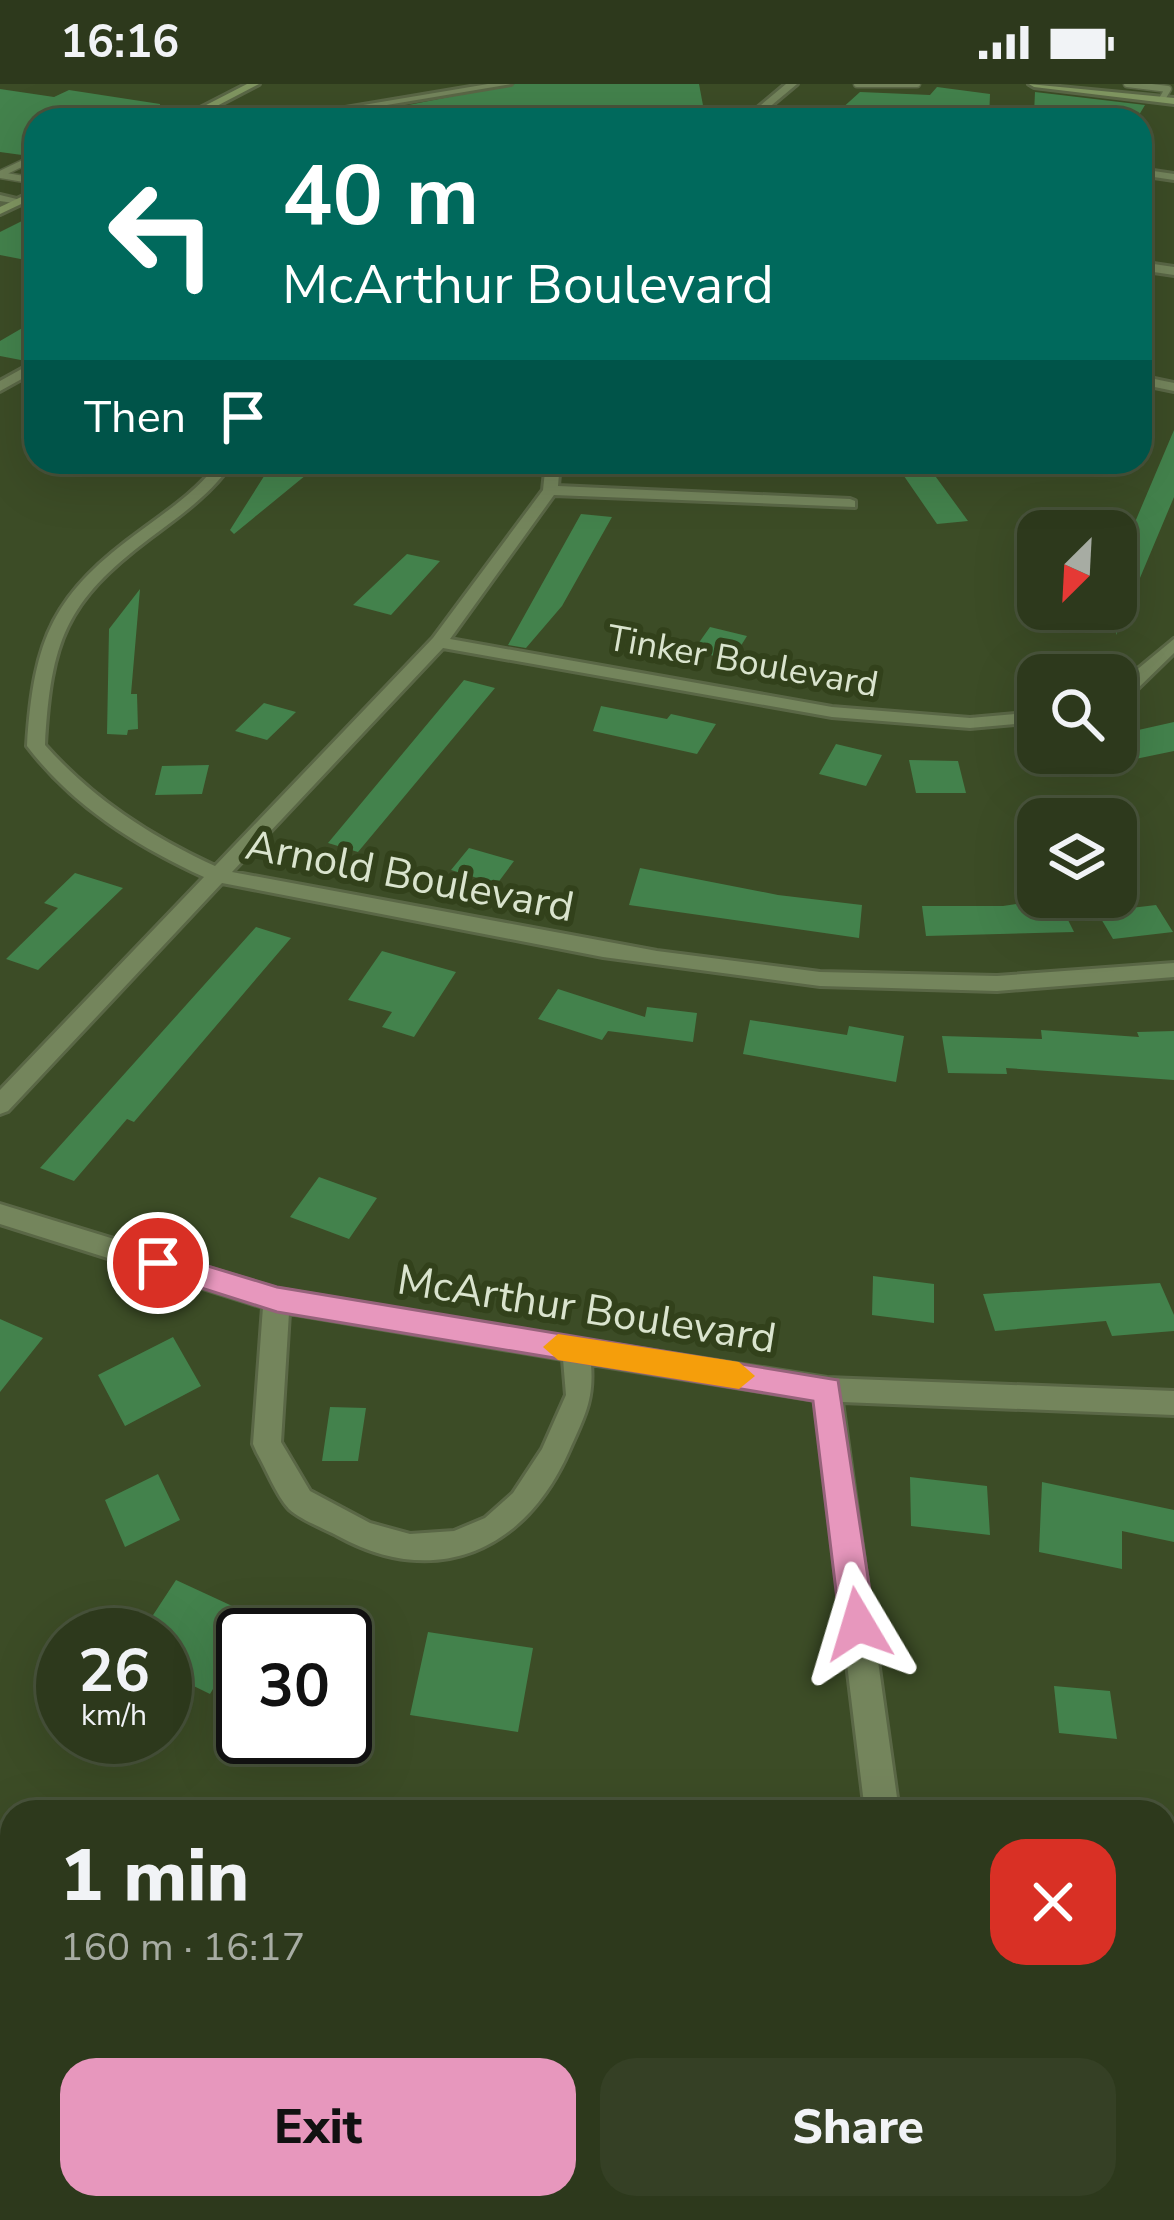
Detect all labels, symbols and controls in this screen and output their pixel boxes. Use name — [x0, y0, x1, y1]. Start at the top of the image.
text: 16:16 — [60, 12, 179, 73]
text: 40 m — [282, 139, 479, 254]
icon: left — [84, 156, 240, 312]
text: McArthur Boulevard — [282, 248, 774, 322]
icon: arrive — [210, 384, 276, 450]
text: Then — [84, 387, 186, 448]
north arrow — [1017, 510, 1137, 630]
map controls — [1017, 510, 1137, 918]
street label: Tinker Boulevard — [603, 614, 882, 709]
button: search — [1017, 654, 1137, 774]
button: layers — [1017, 798, 1137, 918]
street label: Arnold Boulevard — [241, 817, 578, 936]
pin — [107, 1212, 209, 1314]
icon: arrive — [125, 1230, 191, 1296]
street label: McArthur Boulevard — [393, 1251, 780, 1368]
position arrow — [795, 1561, 921, 1687]
speed limit sign: 30 — [216, 1608, 372, 1764]
text: 26 — [78, 1630, 150, 1712]
text: km/h — [81, 1695, 147, 1736]
text: 1 min — [60, 1827, 249, 1925]
button: close — [990, 1839, 1116, 1965]
text: 160 m · 16:17 — [60, 1921, 305, 1974]
button: Exit — [60, 2058, 576, 2196]
button: Share — [600, 2058, 1116, 2196]

